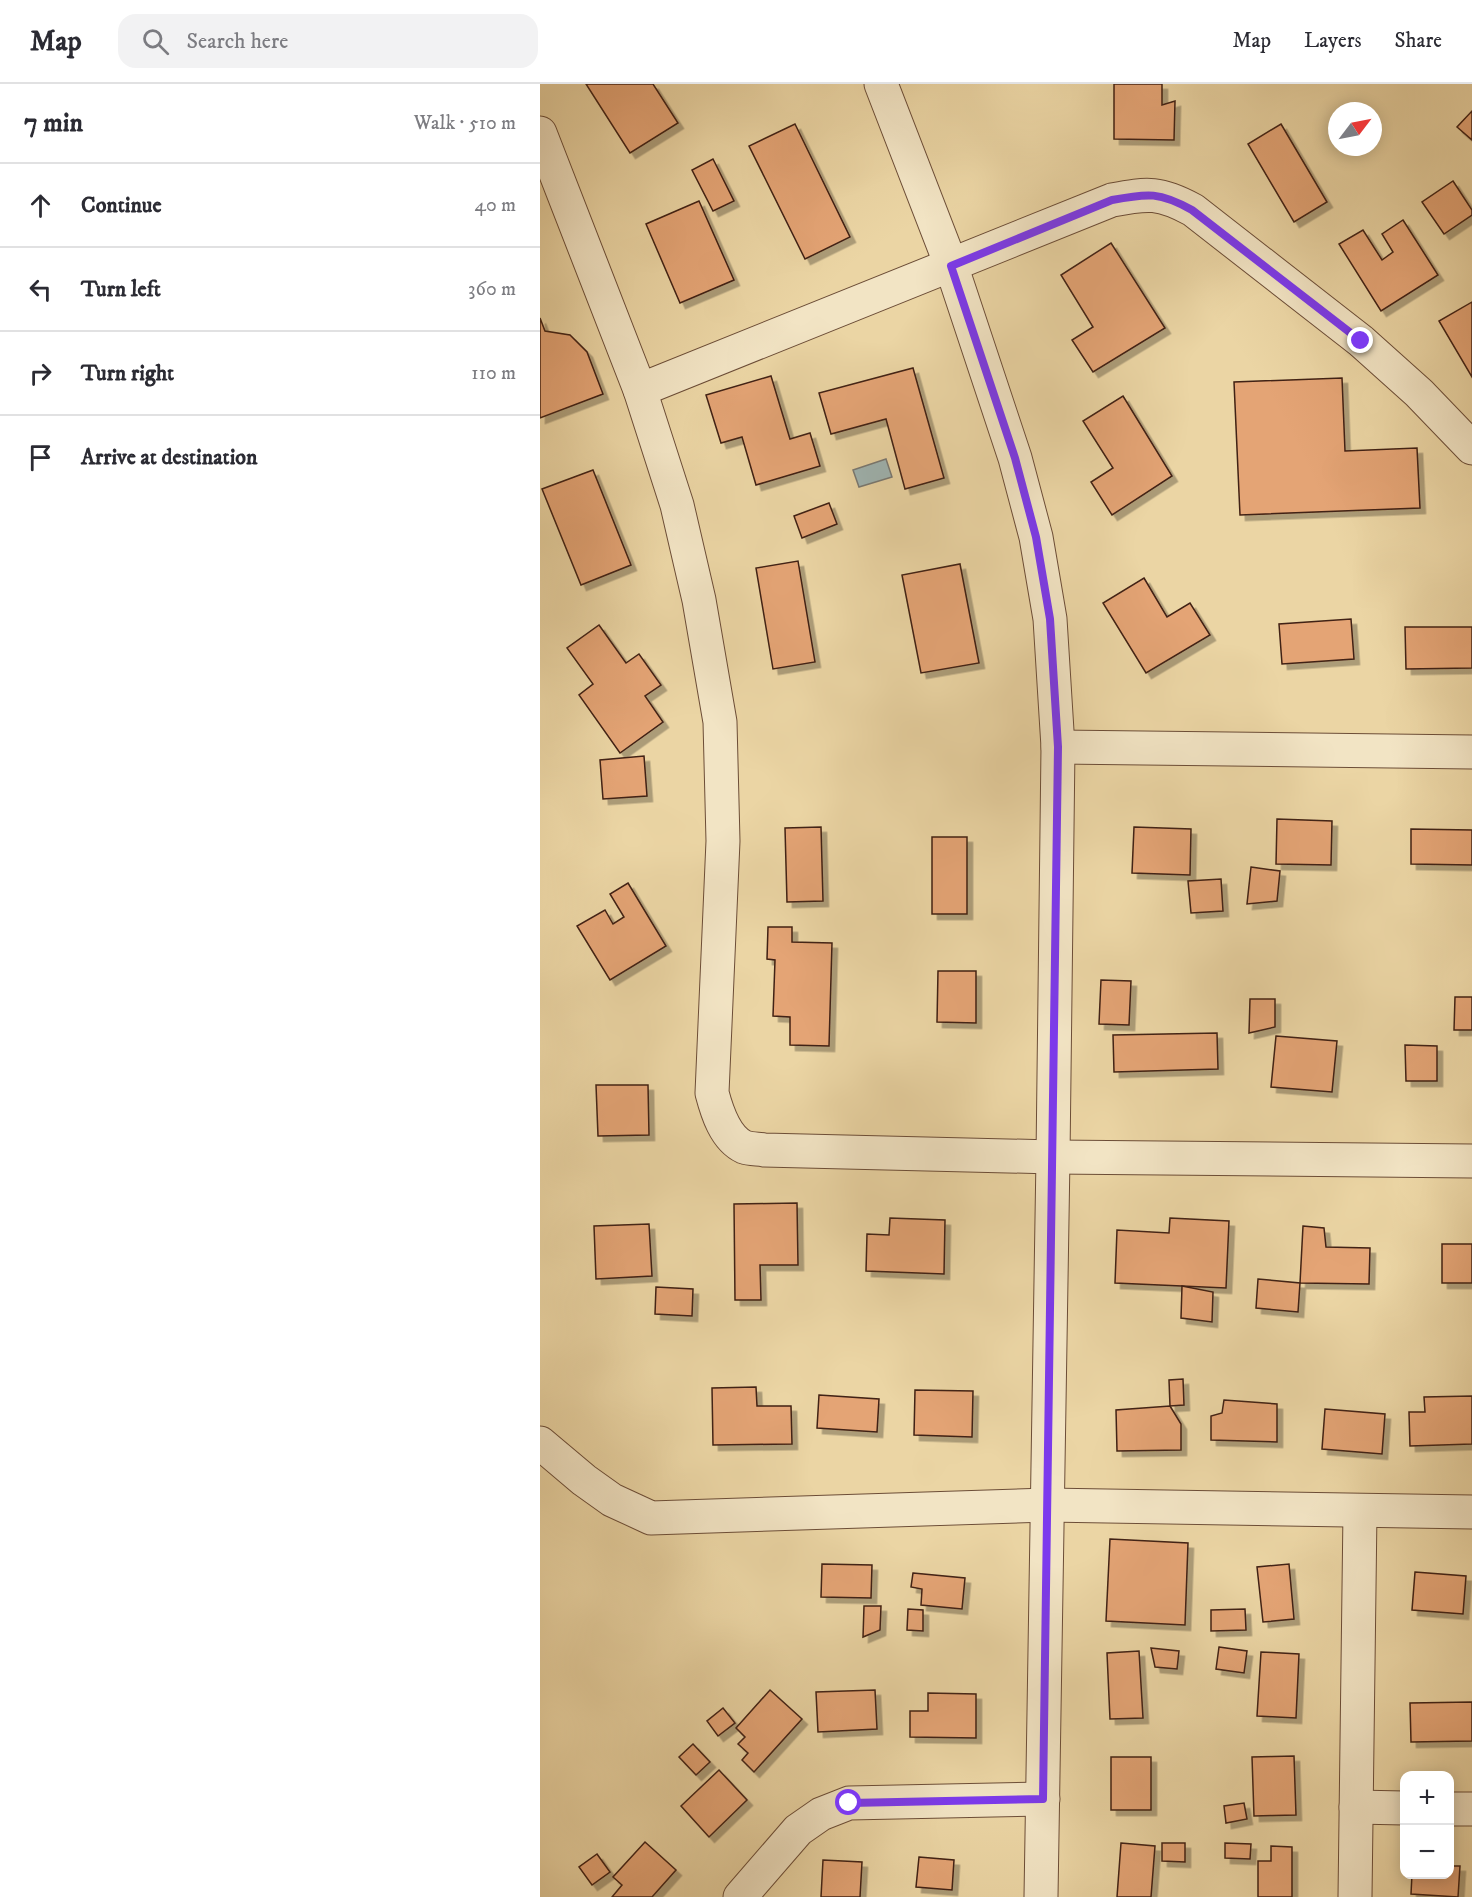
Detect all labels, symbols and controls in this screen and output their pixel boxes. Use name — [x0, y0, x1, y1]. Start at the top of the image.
search box — [118, 14, 538, 68]
text: Map — [30, 24, 82, 59]
icon: search — [139, 25, 172, 58]
text: Search here — [187, 28, 288, 55]
text: Map — [1232, 28, 1271, 54]
text: Layers — [1304, 28, 1362, 54]
text: Share — [1395, 28, 1442, 54]
north arrow — [1328, 102, 1382, 156]
text: 7 min — [24, 107, 83, 140]
text: Walk · 510 m — [414, 111, 516, 136]
icon: ahead — [24, 189, 57, 222]
text: Continue — [81, 192, 162, 219]
text: 40 m — [474, 193, 516, 218]
icon: left — [24, 273, 57, 306]
text: Turn left — [81, 276, 161, 303]
text: 360 m — [468, 277, 516, 302]
route end — [1347, 327, 1373, 353]
icon: right — [24, 357, 57, 390]
text: Turn right — [81, 360, 174, 387]
text: 110 m — [471, 361, 516, 386]
icon: arrive — [24, 441, 57, 474]
text: Arrive at destination — [81, 444, 258, 471]
map controls — [1400, 1771, 1454, 1879]
button: + — [1400, 1771, 1454, 1825]
route start — [835, 1789, 861, 1815]
button: − — [1400, 1825, 1454, 1879]

